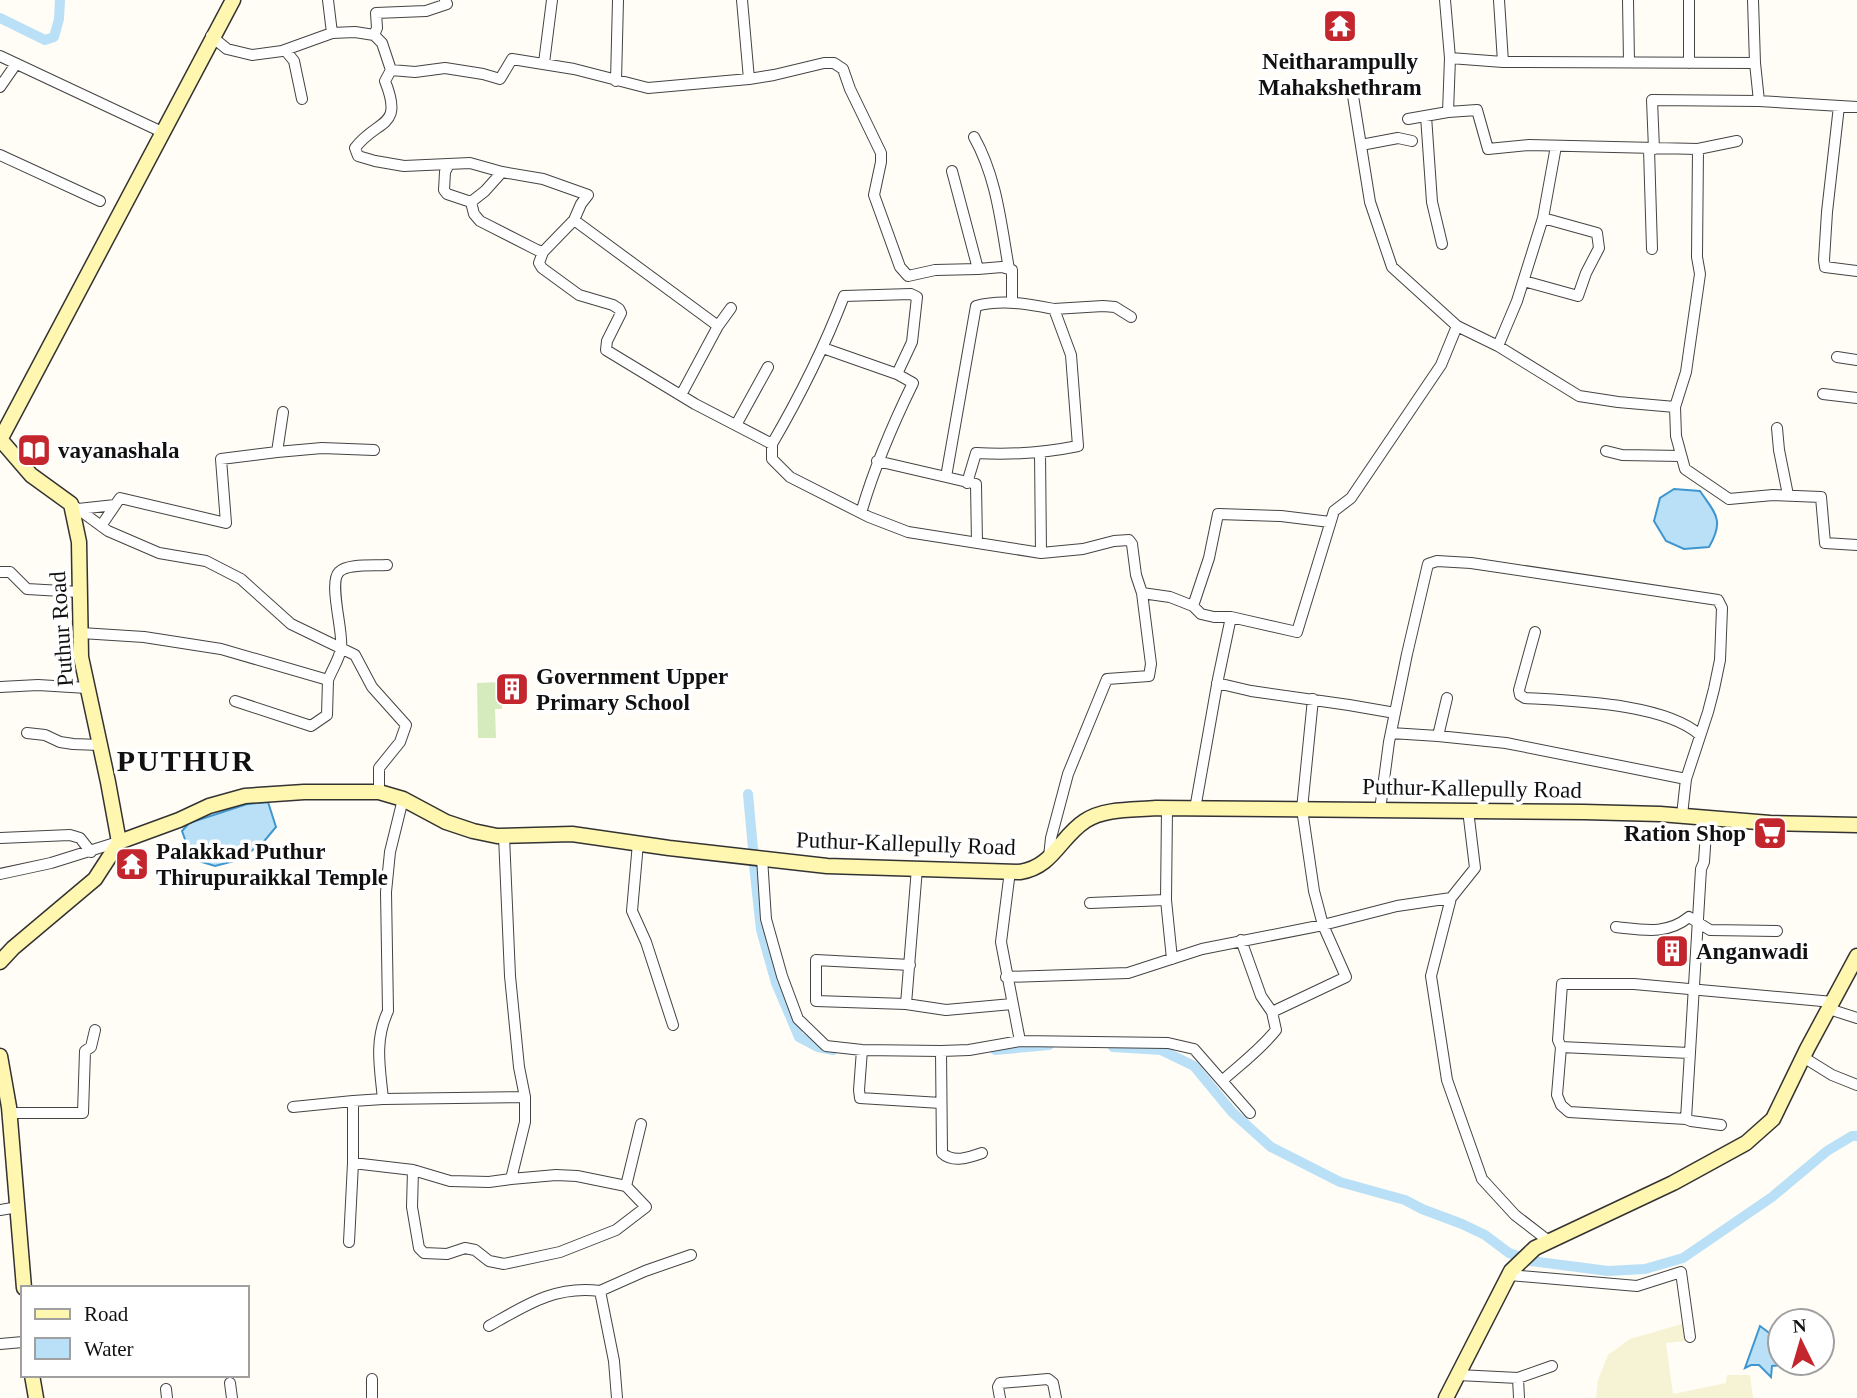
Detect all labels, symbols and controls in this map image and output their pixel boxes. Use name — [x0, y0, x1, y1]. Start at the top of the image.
temple icon: Neitharampully Mahakshethram — [1321, 7, 1359, 45]
place label: Neitharampully Mahakshethram — [1258, 49, 1422, 100]
library icon: vayanashala — [15, 431, 53, 469]
place label: vayanashala — [58, 438, 180, 463]
street label: Puthur Road — [45, 570, 78, 688]
place label: Government Upper Primary School — [536, 664, 728, 715]
building icon: Government Upper Primary School — [493, 670, 531, 708]
district label: PUTHUR — [117, 744, 255, 777]
street label: Puthur-Kallepully Road — [1362, 774, 1583, 803]
supermarket icon: Ration Shop — [1751, 814, 1789, 852]
place label: Ration Shop — [1624, 821, 1746, 846]
street label: Puthur-Kallepully Road — [796, 827, 1017, 860]
place label: Palakkad Puthur Thirupuraikkal Temple — [156, 839, 388, 890]
temple icon: Palakkad Puthur Thirupuraikkal Temple — [113, 845, 151, 883]
building icon: Anganwadi — [1653, 932, 1691, 970]
place label: Anganwadi — [1696, 939, 1809, 964]
legend — [21, 1286, 248, 1377]
text: Road — [84, 1302, 129, 1326]
north arrow — [1766, 1307, 1836, 1377]
text: N — [1792, 1314, 1808, 1337]
text: Water — [84, 1337, 134, 1361]

